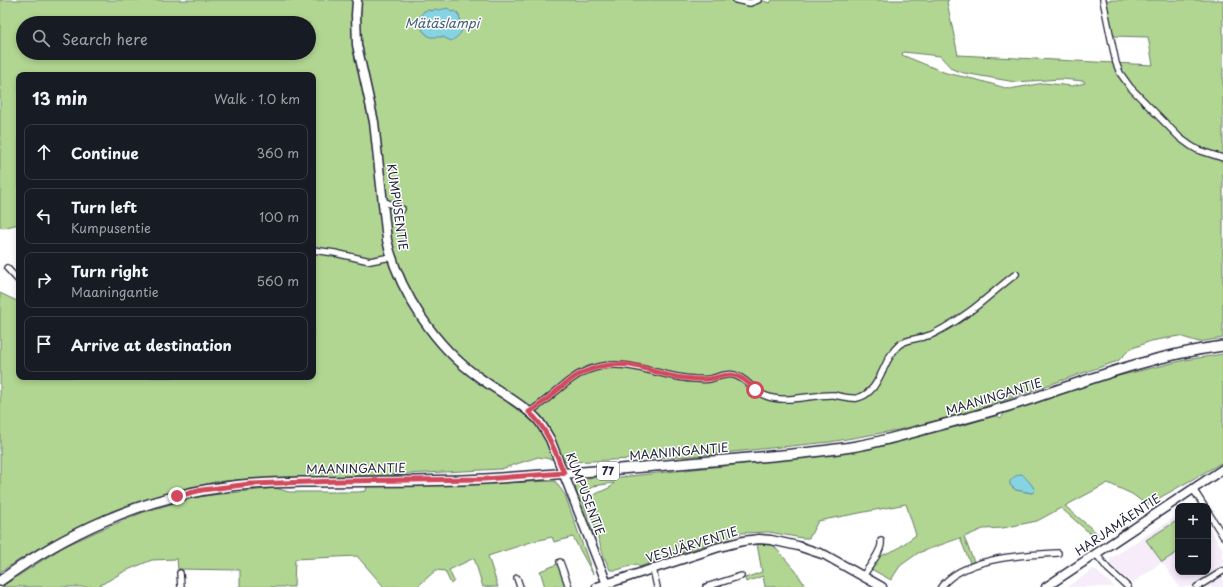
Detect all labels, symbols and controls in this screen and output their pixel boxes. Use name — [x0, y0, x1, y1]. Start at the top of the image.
water label: Mätäslampi — [405, 13, 482, 32]
search box — [16, 16, 316, 60]
icon: search — [30, 27, 52, 49]
text: Search here — [62, 27, 148, 50]
text: 13 min — [32, 85, 87, 111]
text: Walk · 1.0 km — [214, 89, 300, 108]
icon: ahead — [33, 141, 55, 163]
text: Continue — [71, 141, 139, 164]
text: 360 m — [256, 143, 299, 162]
street label: KUMPUSENTIE — [383, 162, 413, 251]
text: Turn left — [71, 195, 137, 218]
icon: left — [33, 205, 55, 227]
text: 100 m — [259, 207, 299, 226]
text: Kumpusentie — [71, 218, 151, 237]
text: Turn right — [71, 259, 148, 282]
icon: right — [33, 269, 55, 291]
text: 560 m — [257, 271, 299, 290]
text: Maaningantie — [71, 282, 159, 301]
icon: arrive — [33, 333, 55, 355]
text: Arrive at destination — [71, 333, 232, 356]
street label: MAANINGANTIE — [943, 373, 1044, 419]
route start — [746, 381, 764, 399]
street label: MAANINGANTIE — [628, 438, 730, 464]
street label: KUMPUSENTIE — [562, 450, 610, 538]
street label: MAANINGANTIE — [306, 458, 406, 478]
road number: 77 — [597, 462, 619, 480]
route end — [168, 487, 186, 505]
street label: HARJAMÄENTIE — [1071, 489, 1164, 560]
map controls — [1175, 503, 1211, 575]
button: + — [1175, 503, 1211, 539]
street label: VESIJÄRVENTIE — [643, 521, 740, 567]
button: − — [1175, 539, 1211, 575]

